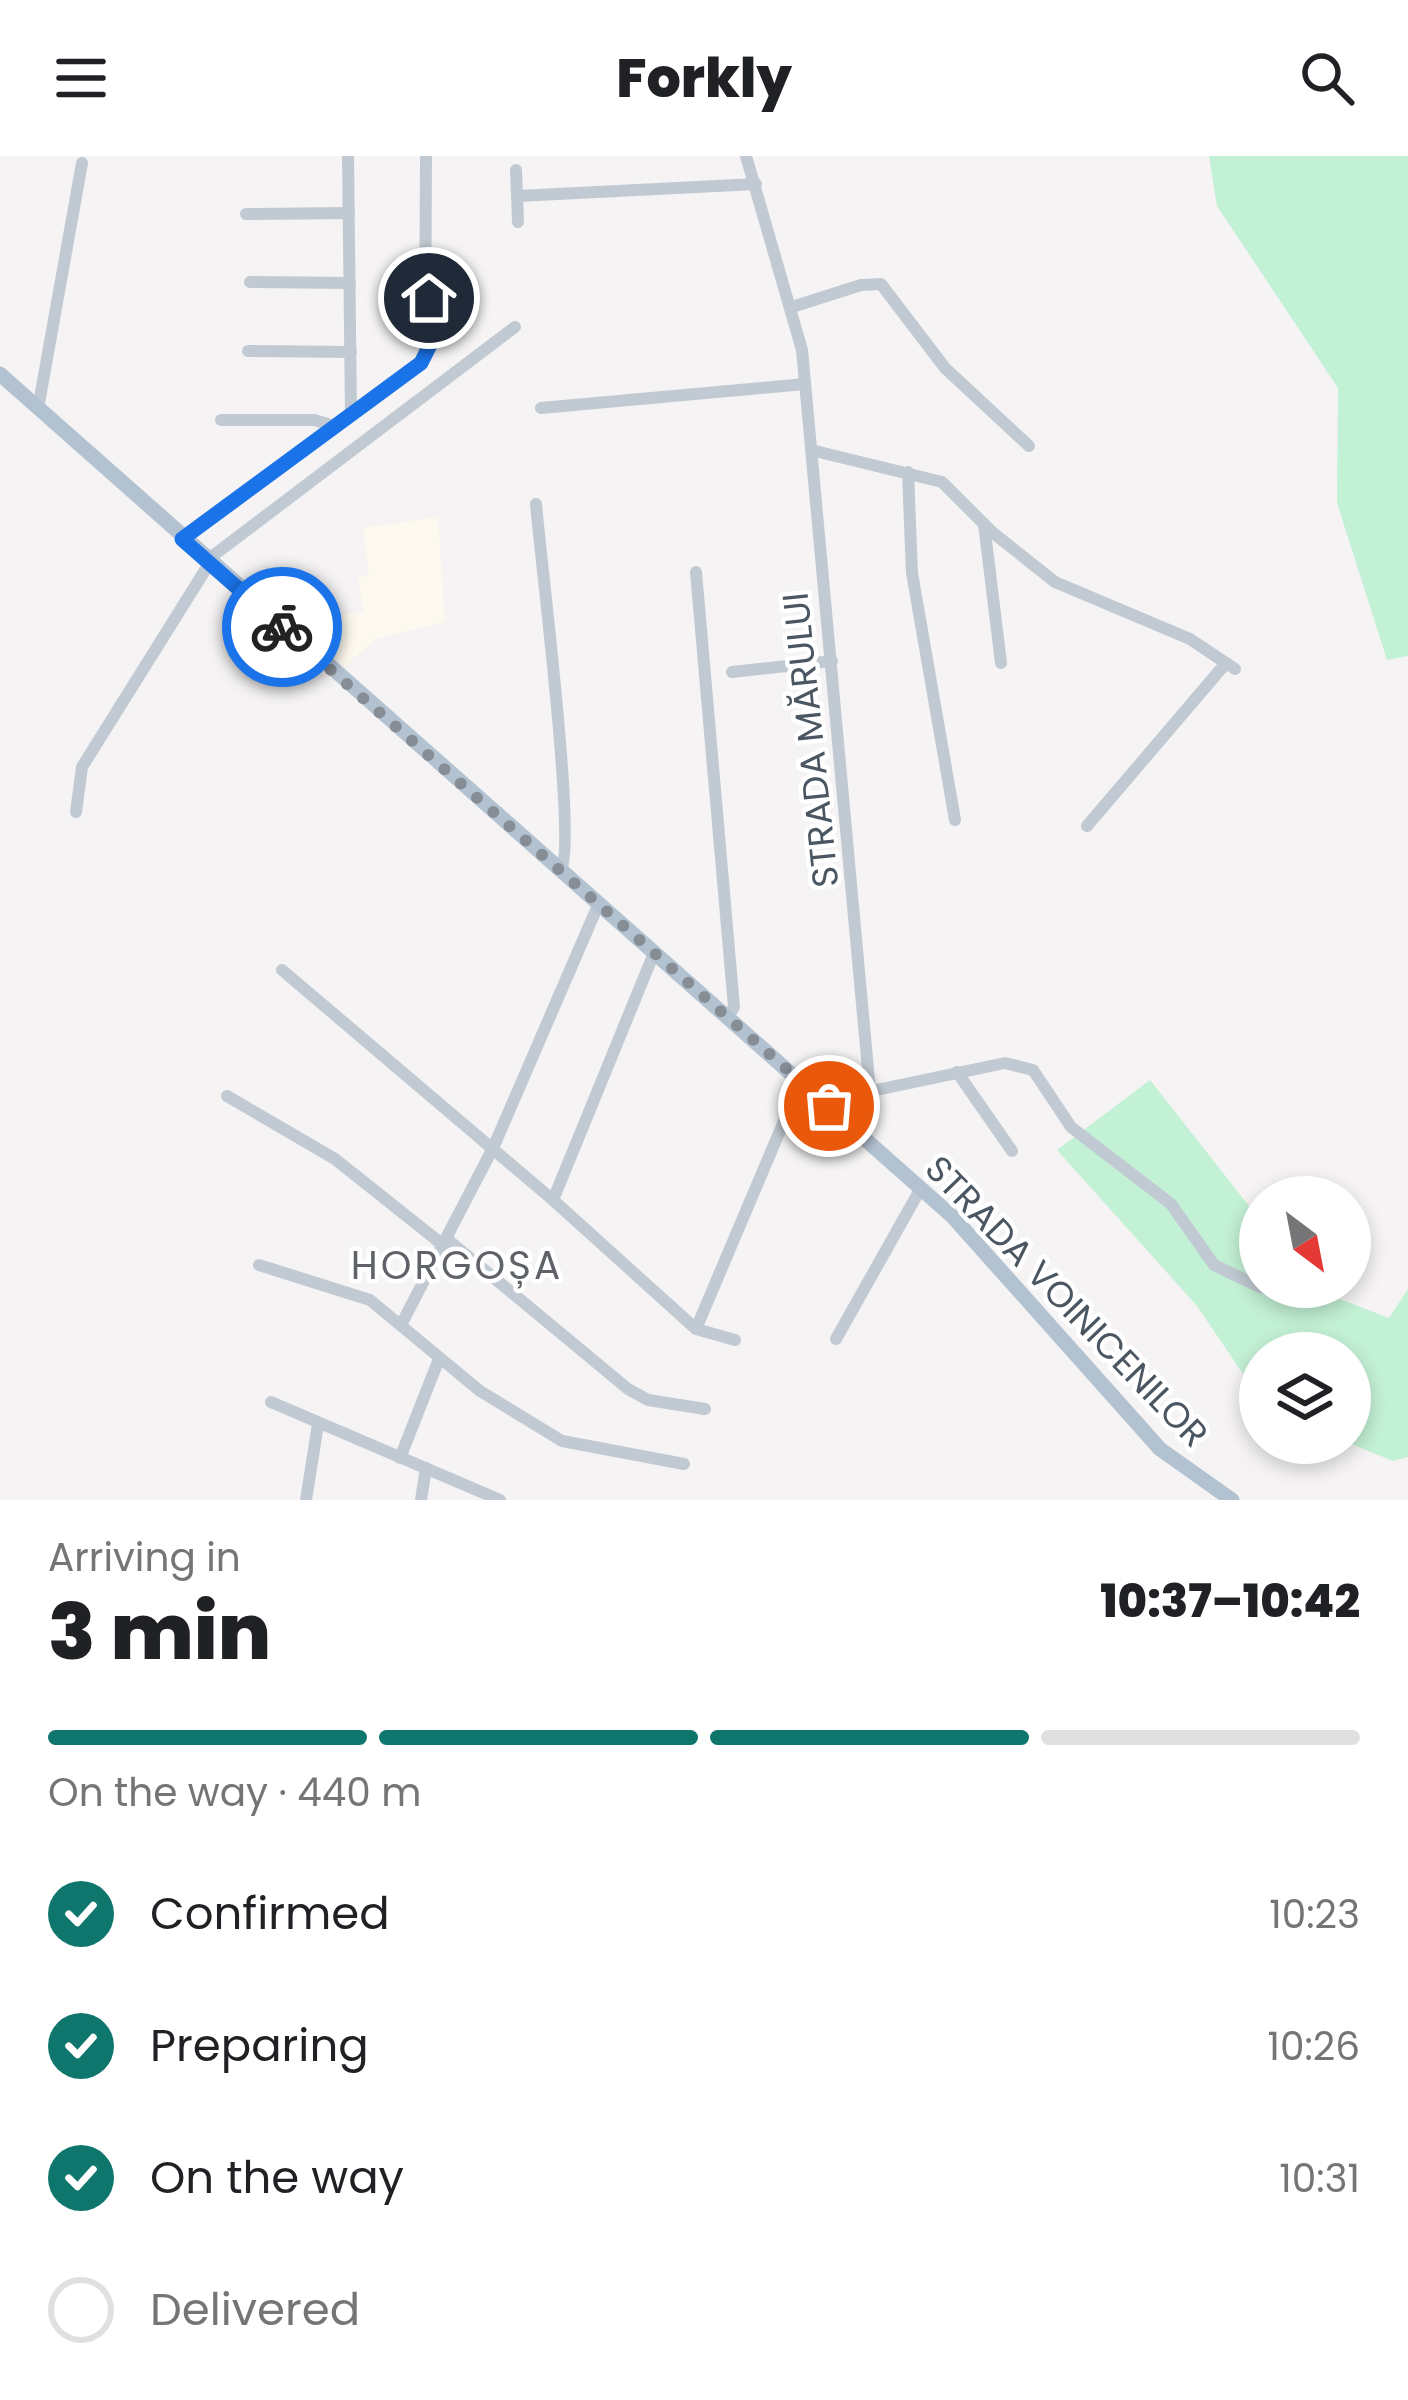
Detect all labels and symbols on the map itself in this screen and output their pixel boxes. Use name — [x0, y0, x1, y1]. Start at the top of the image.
pin — [378, 247, 480, 349]
courier — [222, 567, 342, 687]
street label: STRADA MĂRULUI — [770, 590, 851, 890]
pin — [778, 1055, 880, 1157]
street label: STRADA VOINICENILOR — [914, 1144, 1220, 1459]
north arrow — [1239, 1176, 1371, 1308]
district label: HORGOȘA — [351, 1238, 563, 1293]

